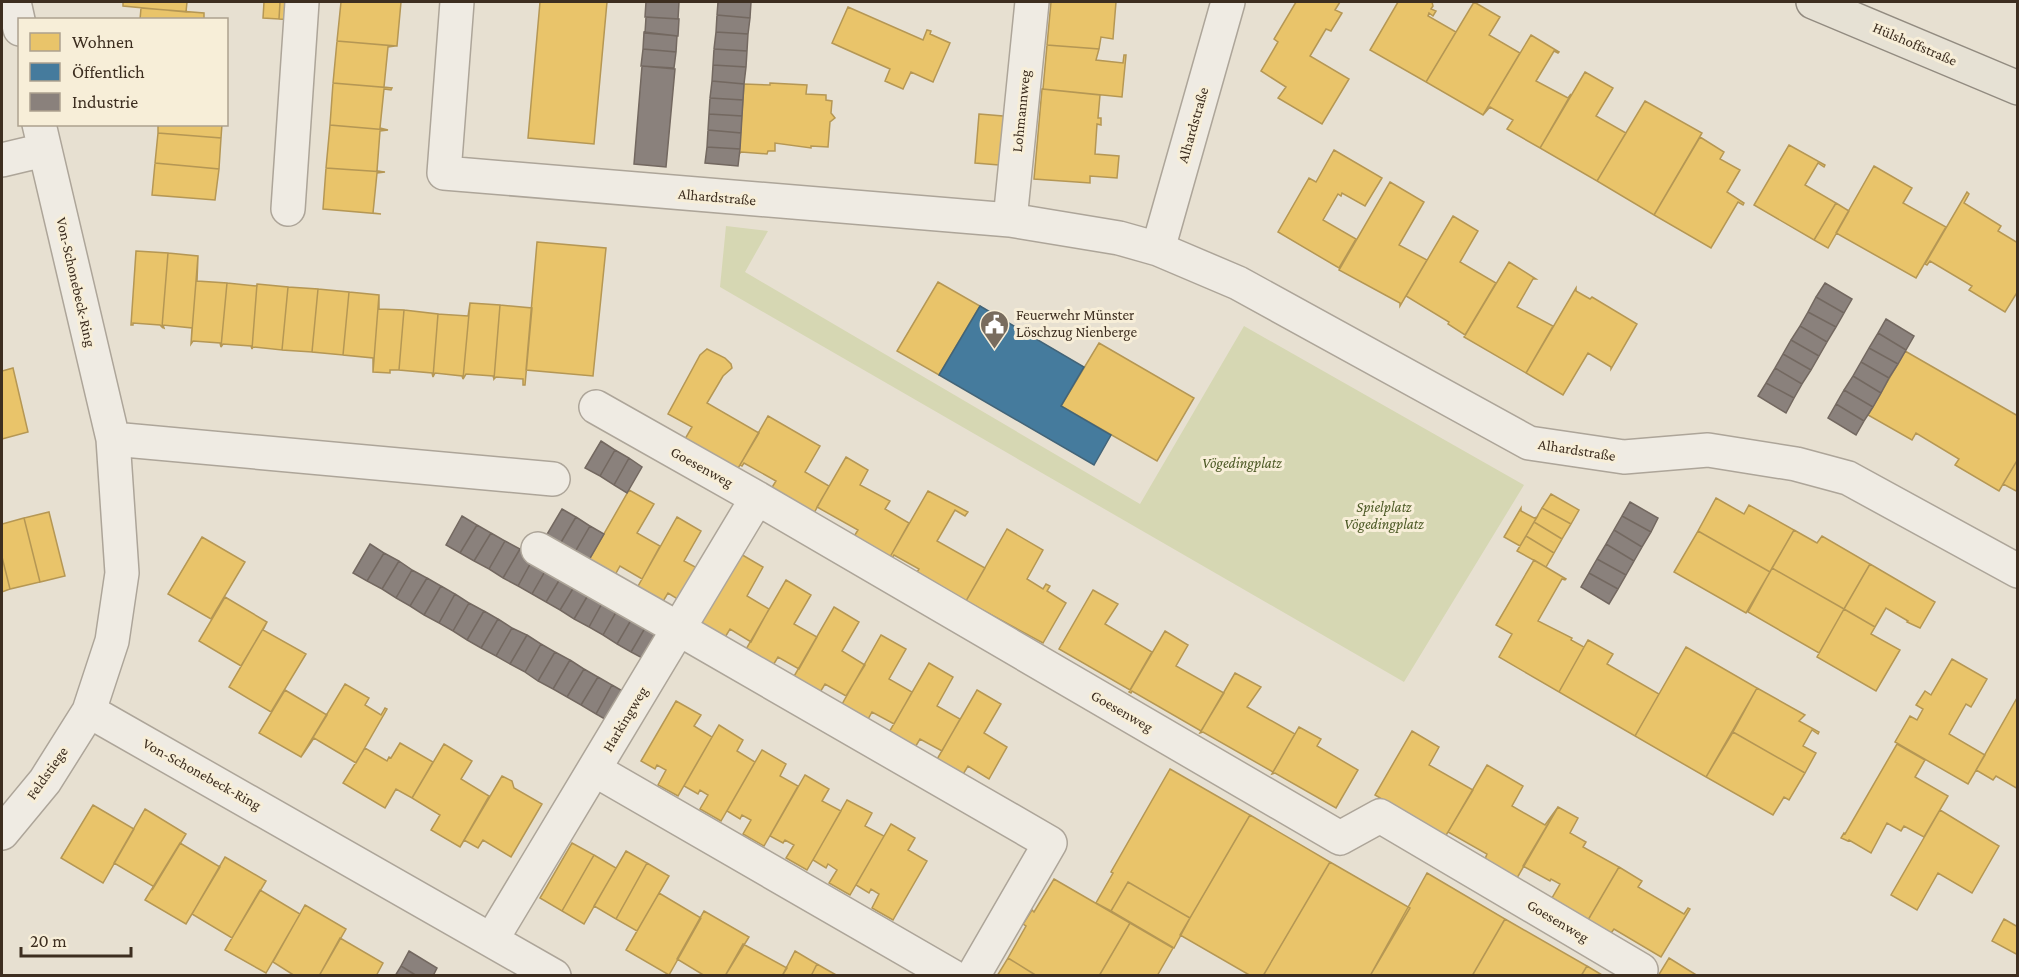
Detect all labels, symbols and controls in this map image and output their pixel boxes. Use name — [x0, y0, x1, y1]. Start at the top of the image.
legend — [18, 18, 228, 126]
street label: Hülshoffstraße — [1871, 19, 1960, 69]
text: Wohnen — [72, 32, 134, 52]
text: Öffentlich — [72, 62, 145, 82]
street label: Lohmannweg — [1009, 69, 1034, 153]
street label: Alhardstraße — [1175, 85, 1212, 165]
text: Industrie — [72, 92, 138, 112]
street label: Alhardstraße — [677, 186, 757, 208]
street label: Von-Schonebeck-Ring — [52, 216, 99, 349]
place label: Feuerwehr Münster Löschzug Nienberge — [1016, 307, 1137, 341]
public building icon: Feuerwehr Münster Löschzug Nienberge — [979, 308, 1011, 350]
street label: Alhardstraße — [1537, 436, 1617, 464]
street label: Goesenweg — [668, 443, 736, 492]
park label: Vögedingplatz — [1202, 455, 1282, 472]
park label: Spielplatz Vögedingplatz — [1344, 499, 1424, 533]
street label: Harkingweg — [599, 684, 652, 755]
street label: Goesenweg — [1088, 687, 1156, 736]
street label: Von-Schonebeck-Ring — [140, 735, 264, 814]
street label: Feldstiege — [23, 743, 72, 803]
street label: Goesenweg — [1524, 896, 1592, 946]
scale bar — [21, 920, 130, 958]
text: 20 m — [30, 931, 67, 951]

